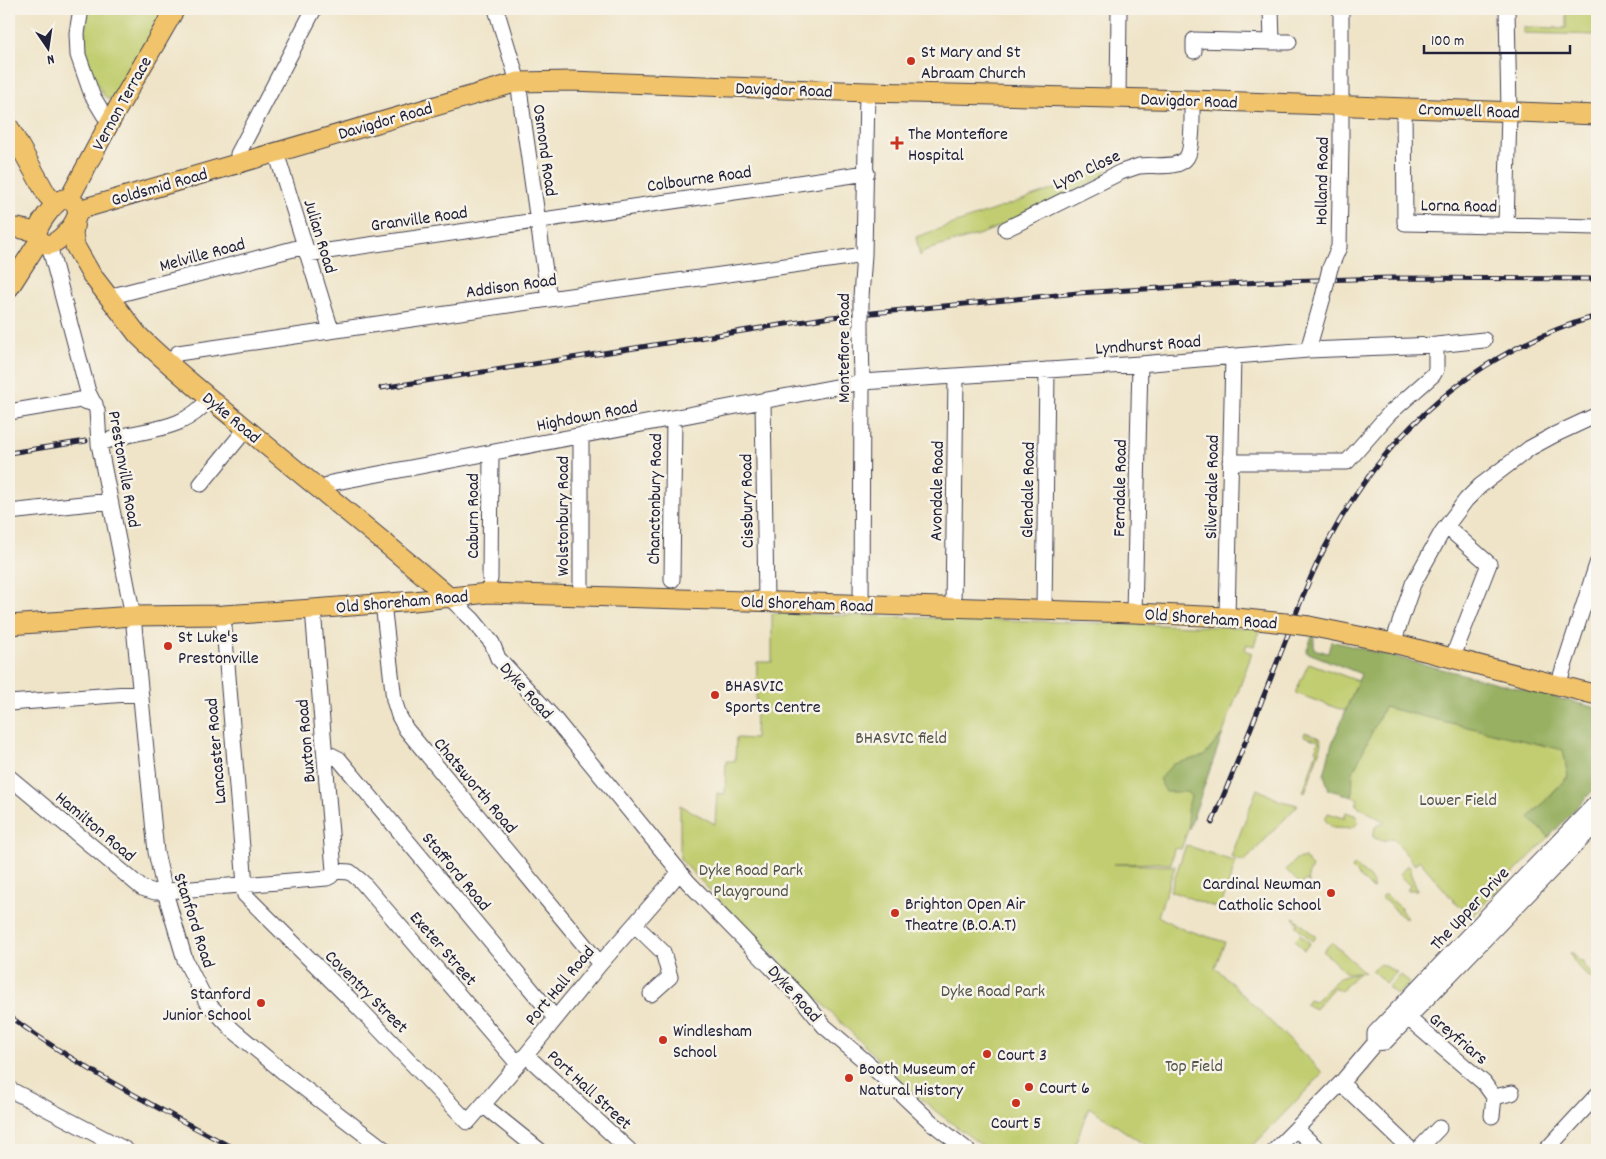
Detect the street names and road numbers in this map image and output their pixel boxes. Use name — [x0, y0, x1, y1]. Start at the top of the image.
street label: Vernon Terrace — [87, 53, 159, 156]
street label: Davigdor Road — [735, 77, 833, 106]
street label: Davigdor Road — [1140, 88, 1238, 117]
street label: Davigdor Road — [335, 97, 436, 148]
street label: Cromwell Road — [1418, 98, 1520, 127]
street label: Osmond Road — [525, 103, 562, 198]
street label: Holland Road — [1310, 136, 1337, 226]
street label: Lyon Close — [1049, 145, 1125, 198]
street label: Colbourne Road — [645, 161, 753, 200]
street label: Goldsmid Road — [109, 163, 211, 214]
street label: Lorna Road — [1420, 194, 1497, 221]
street label: Julian Road — [295, 197, 342, 277]
street label: Granville Road — [369, 201, 469, 240]
street label: Melville Road — [157, 233, 248, 280]
street label: Addison Road — [464, 269, 558, 306]
street label: Montefiore Road — [833, 293, 858, 403]
street label: Lyndhurst Road — [1094, 330, 1202, 363]
street label: Dyke Road — [196, 387, 265, 451]
street label: Highdown Road — [535, 395, 640, 440]
street label: Prestonville Road — [100, 409, 145, 530]
street label: Chanctonbury Road — [643, 433, 670, 565]
street label: Silverdale Road — [1200, 435, 1227, 540]
street label: Ferndale Road — [1108, 439, 1135, 537]
street label: Avondale Road — [925, 441, 952, 542]
street label: Glendale Road — [1016, 442, 1043, 538]
street label: Cissbury Road — [735, 453, 762, 548]
street label: Wolstonbury Road — [552, 456, 577, 576]
street label: Caburn Road — [462, 473, 487, 559]
street label: Old Shoreham Road — [335, 585, 469, 622]
street label: Old Shoreham Road — [740, 591, 874, 620]
street label: Old Shoreham Road — [1144, 603, 1278, 638]
street label: Dyke Road — [493, 657, 558, 726]
street label: Lancaster Road — [200, 697, 235, 805]
street label: Buxton Road — [291, 698, 324, 784]
street label: Chatsworth Road — [426, 733, 522, 840]
street label: Hamilton Road — [49, 787, 140, 869]
street label: Stafford Road — [415, 828, 496, 917]
street label: The Upper Drive — [1425, 862, 1516, 957]
street label: Stanford Road — [166, 870, 220, 972]
street label: Exeter Street — [403, 907, 482, 993]
street label: Port Hall Road — [520, 941, 602, 1032]
street label: Coventry Street — [318, 945, 413, 1040]
street label: Dyke Road — [761, 960, 826, 1029]
street label: Greyfriars — [1423, 1008, 1492, 1072]
street label: Port Hall Street — [540, 1045, 636, 1137]

